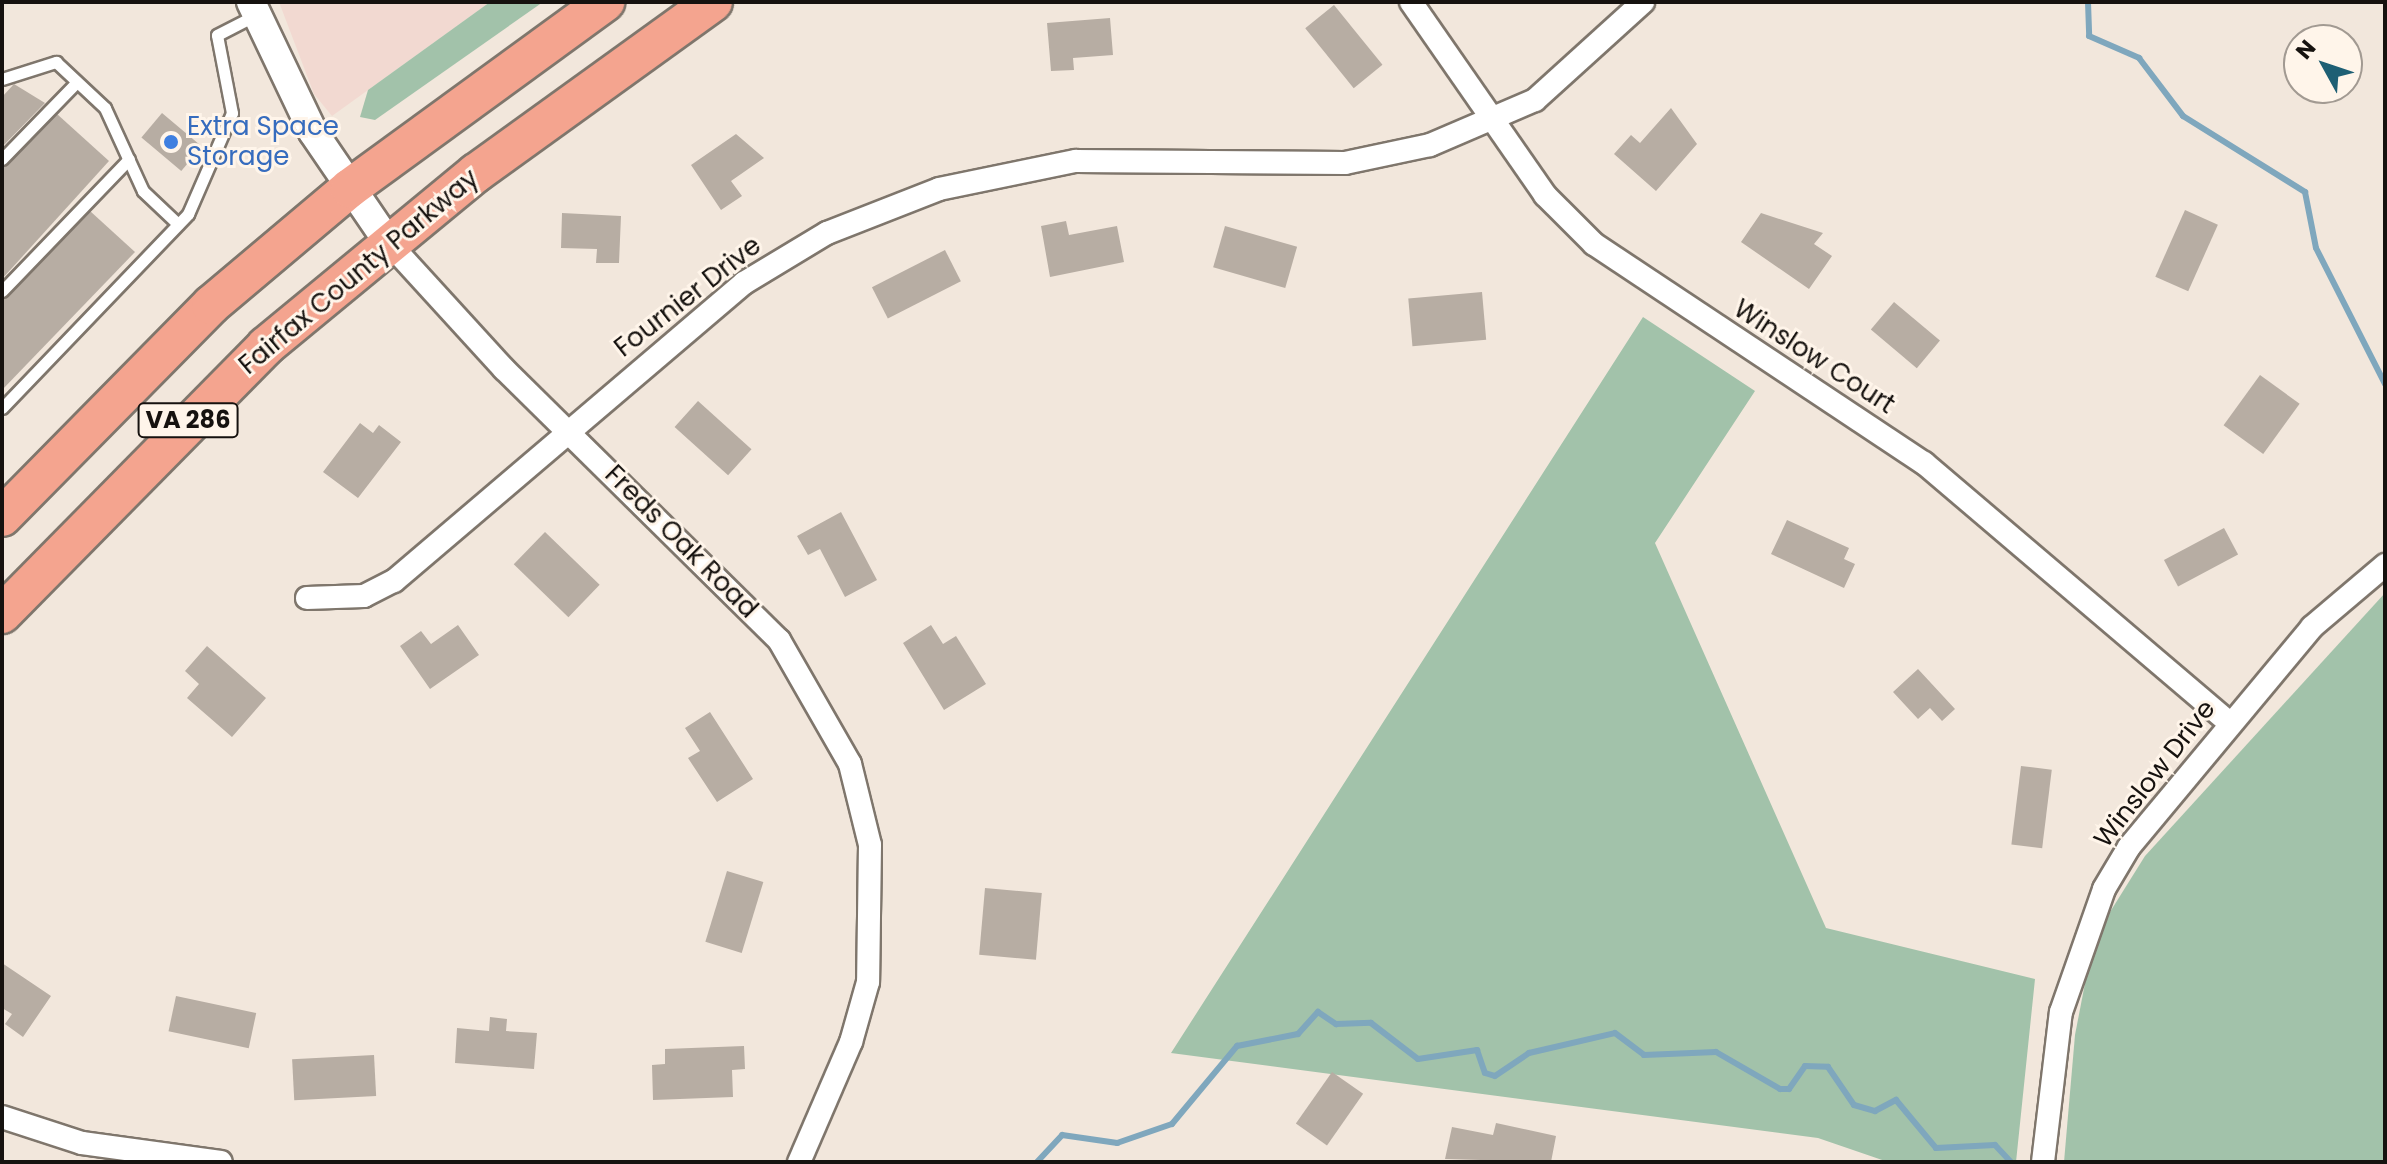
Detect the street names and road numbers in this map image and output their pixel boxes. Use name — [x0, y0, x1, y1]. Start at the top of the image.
street label: Fairfax County Parkway — [233, 163, 485, 381]
street label: Fournier Drive — [609, 230, 767, 364]
street label: Winslow Court — [1728, 293, 1900, 421]
road number: VA 286 — [136, 400, 240, 440]
street label: Freds Oak Road — [598, 459, 764, 625]
street label: Winslow Drive — [2088, 694, 2222, 854]

